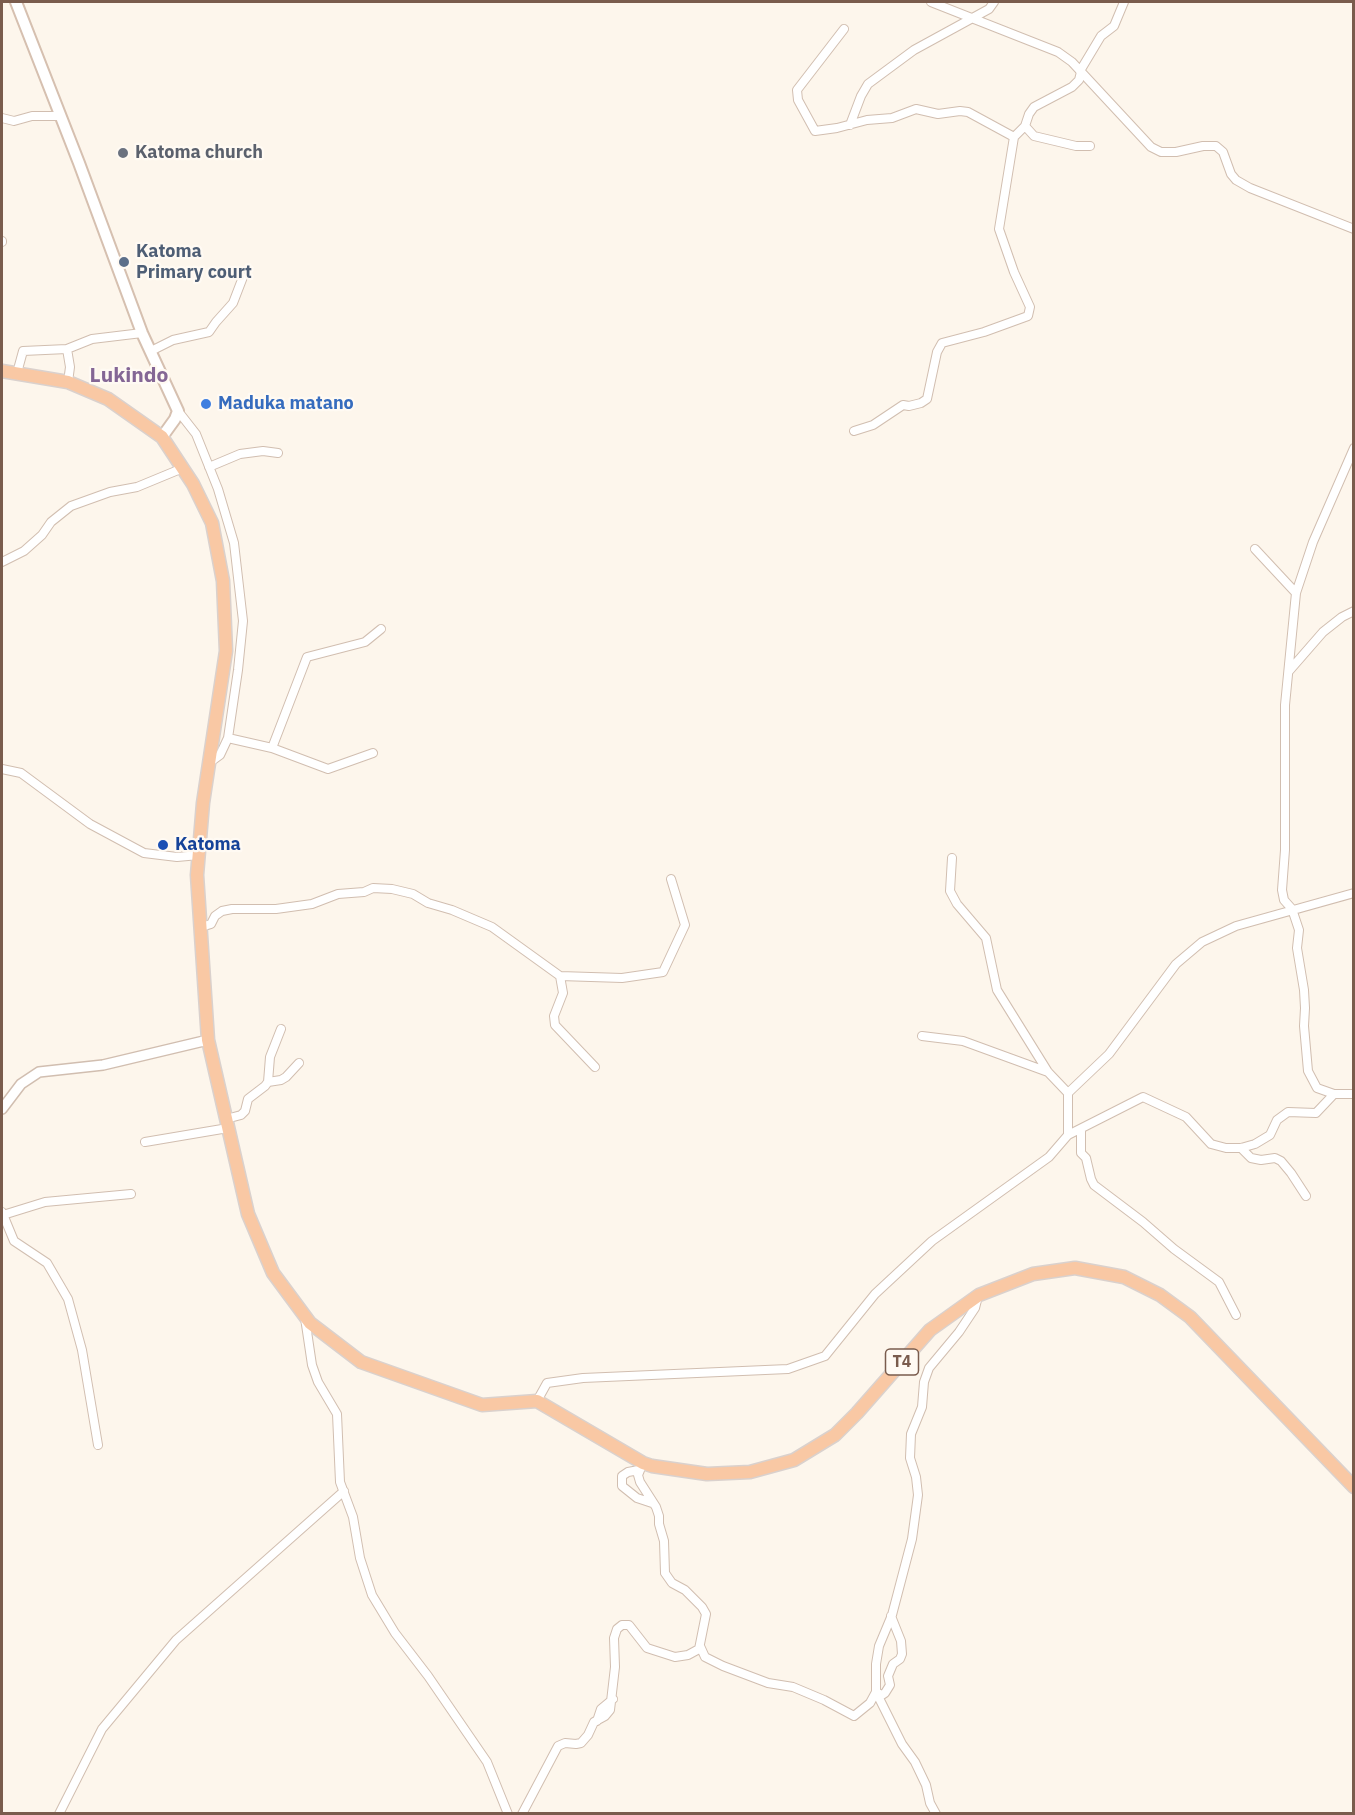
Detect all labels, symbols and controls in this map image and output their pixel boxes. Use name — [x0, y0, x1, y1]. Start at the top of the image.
place label: Katoma church — [135, 142, 263, 164]
marker: Katoma church — [116, 146, 130, 160]
place label: Katoma Primary court — [136, 241, 252, 284]
marker: Katoma Primary court — [117, 255, 131, 269]
district label: Lukindo — [90, 363, 168, 389]
place label: Maduka matano — [218, 393, 354, 415]
marker: Maduka matano — [199, 397, 213, 411]
place label: Katoma — [175, 834, 241, 856]
marker: Katoma — [156, 838, 170, 852]
road number: T4 — [886, 1349, 918, 1375]

